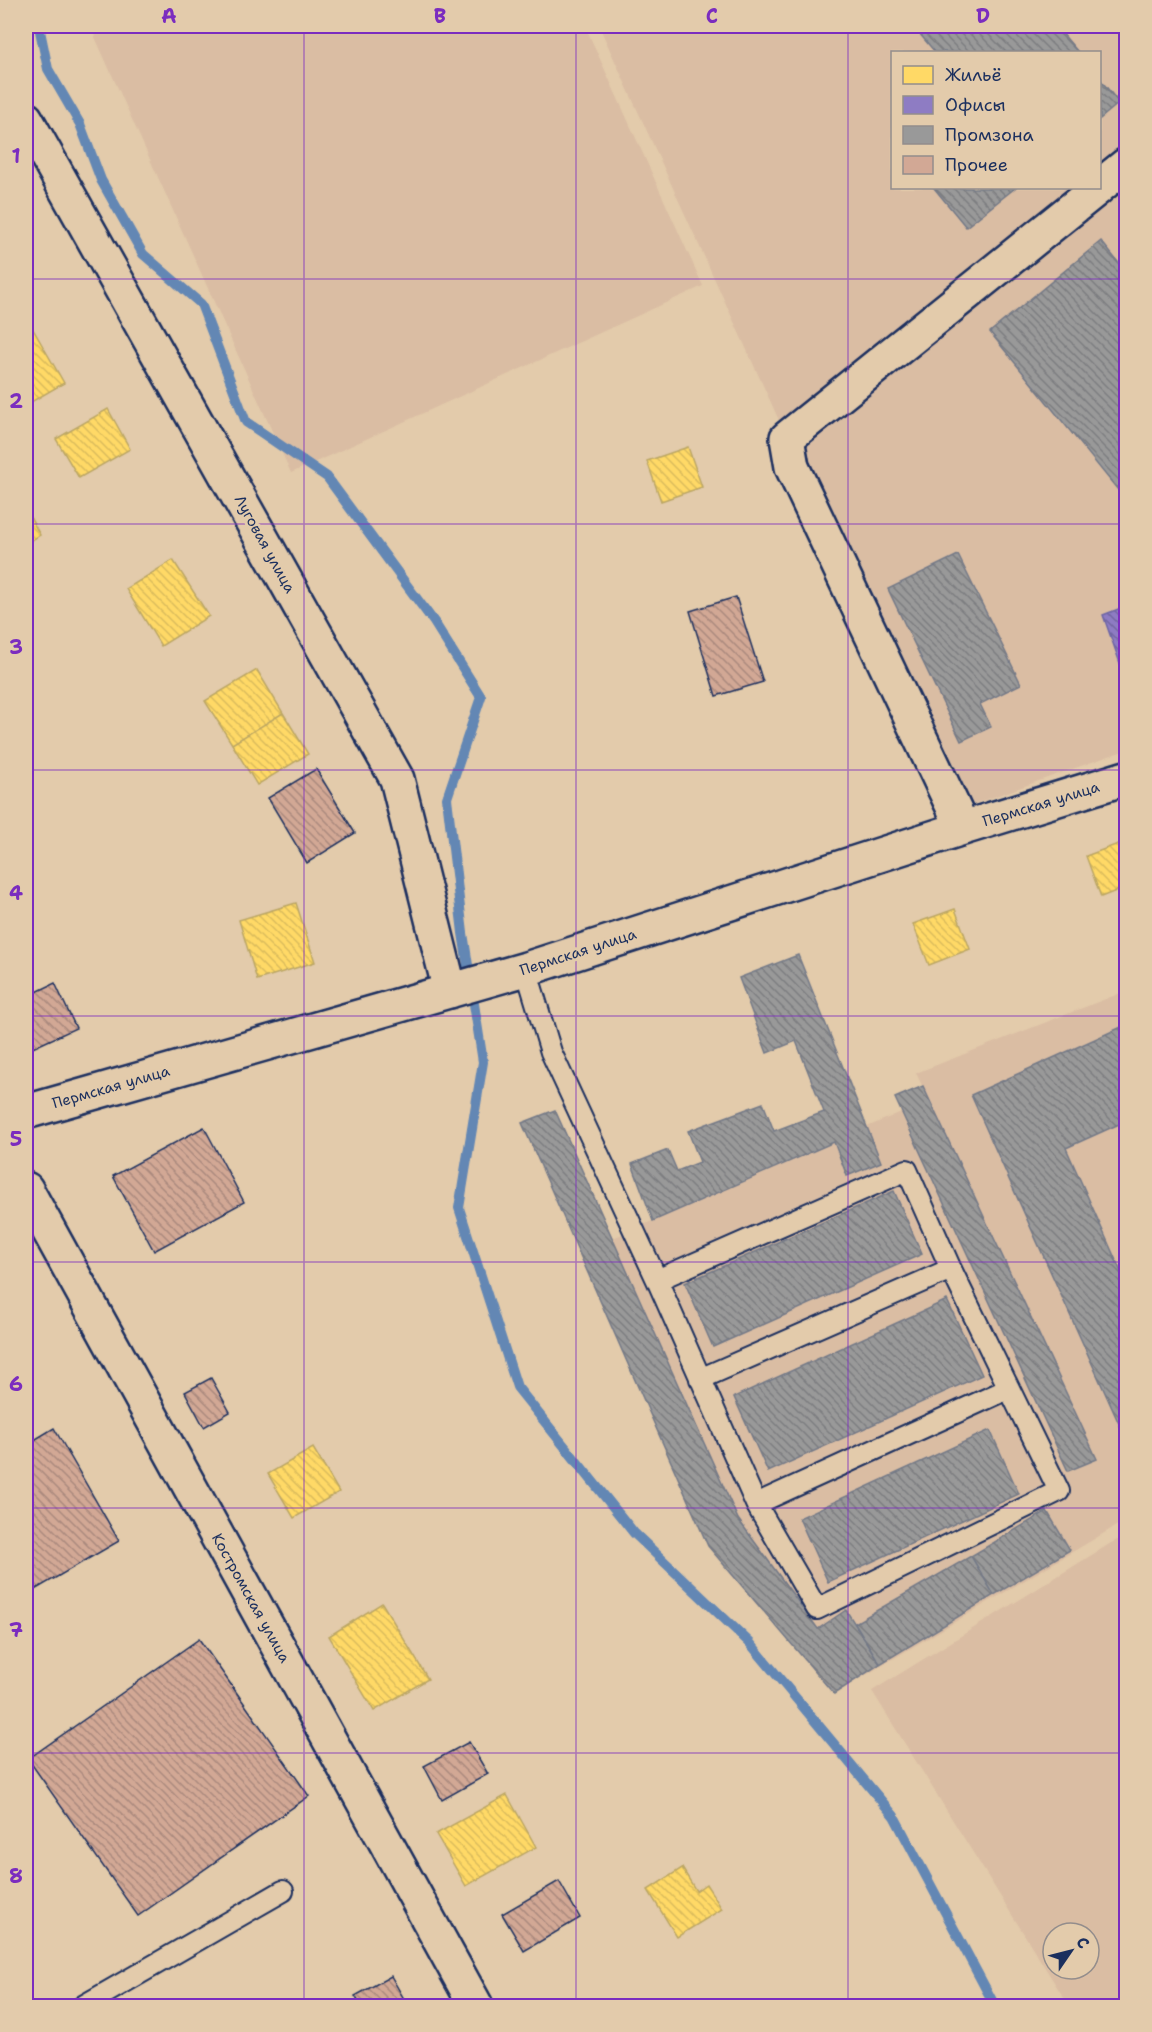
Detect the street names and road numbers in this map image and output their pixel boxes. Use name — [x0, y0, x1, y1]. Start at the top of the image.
street label: Луговая улица — [230, 491, 301, 597]
street label: Пермская улица — [980, 777, 1103, 831]
street label: Пермская улица — [517, 924, 639, 980]
street label: Пермская улица — [50, 1060, 173, 1113]
street label: Костромская улица — [207, 1530, 295, 1667]

